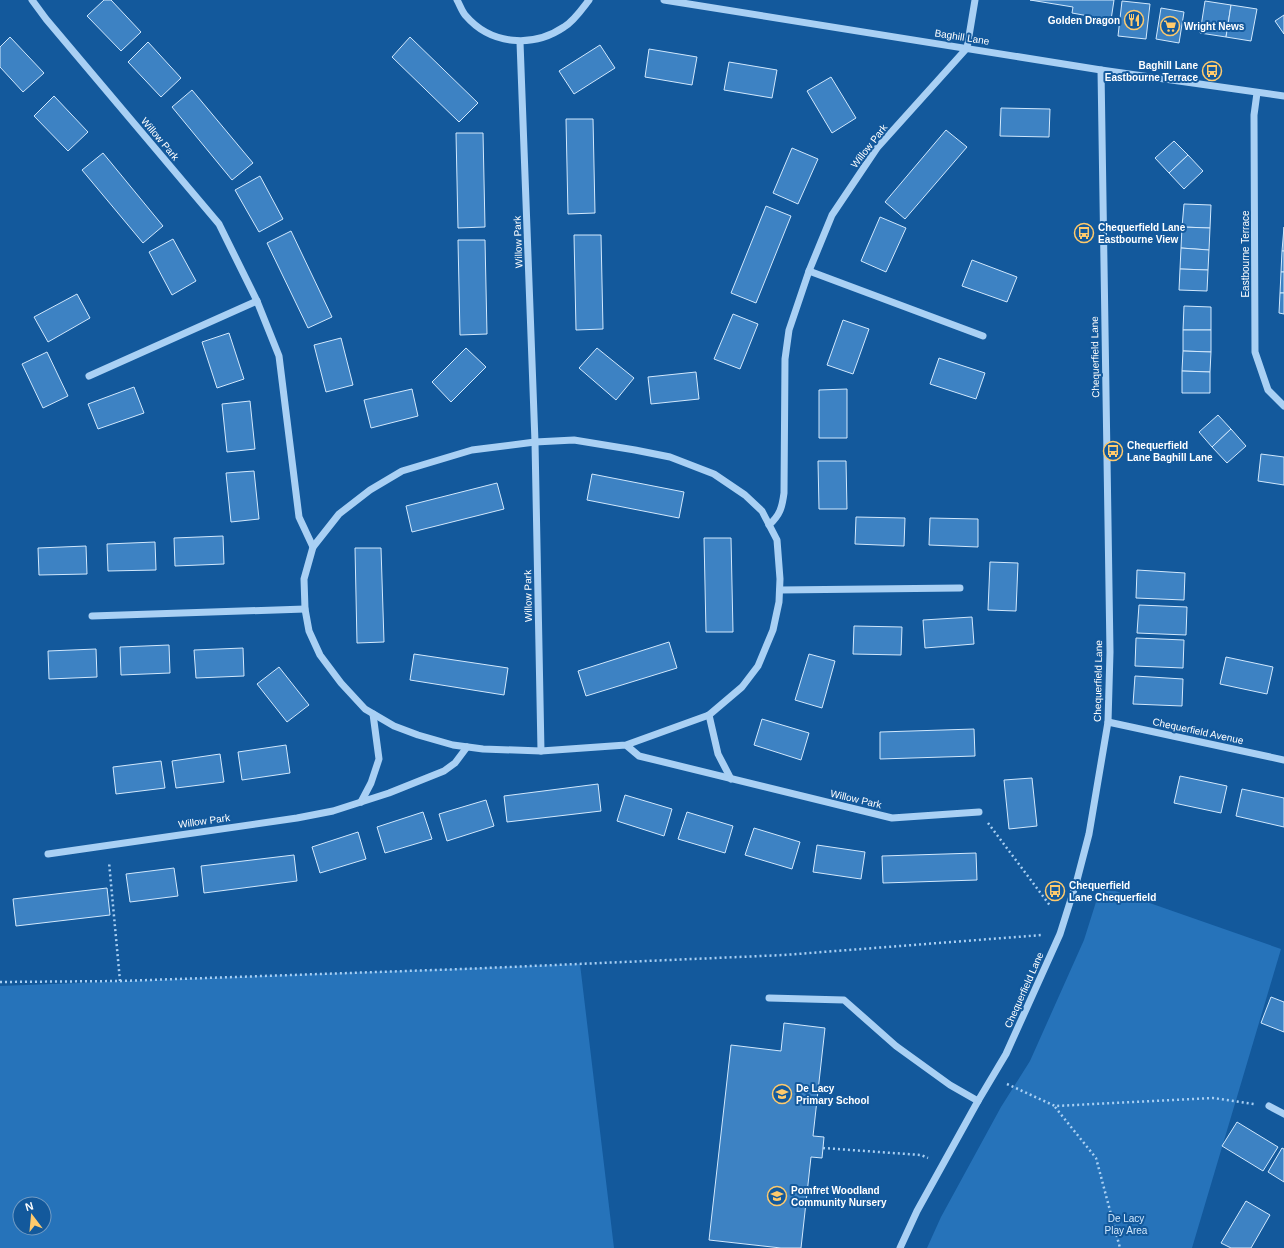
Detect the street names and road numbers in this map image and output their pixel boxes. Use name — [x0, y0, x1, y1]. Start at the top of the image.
street label: Baghill Lane — [934, 27, 990, 47]
street label: Willow Park — [139, 115, 182, 163]
street label: Willow Park — [849, 121, 890, 170]
street label: Eastbourne Terrace — [1240, 210, 1251, 298]
street label: Willow Park — [512, 215, 524, 268]
street label: Chequerfield Lane — [1089, 316, 1101, 398]
street label: Willow Park — [522, 569, 534, 622]
street label: Chequerfield Lane — [1092, 640, 1104, 722]
street label: Chequerfield Avenue — [1152, 716, 1245, 746]
street label: Willow Park — [829, 788, 884, 810]
street label: Willow Park — [177, 812, 232, 830]
street label: Chequerfield Lane — [1002, 950, 1046, 1030]

